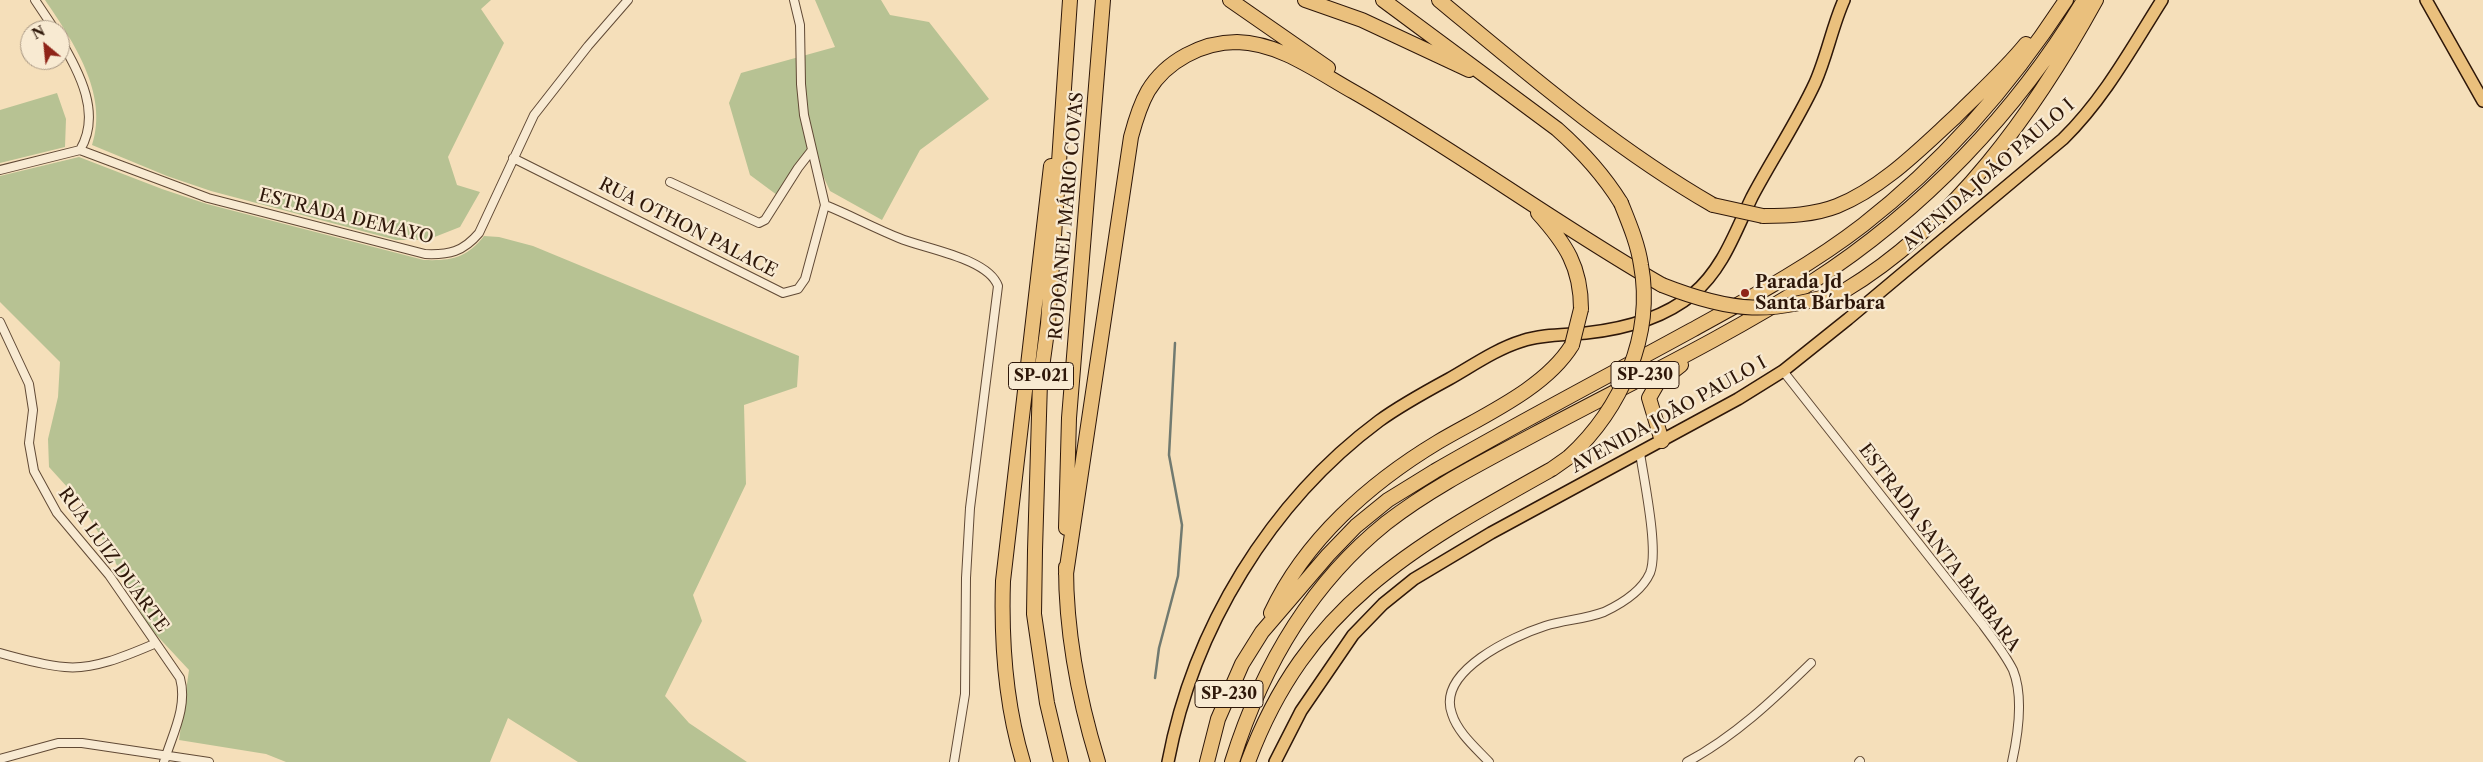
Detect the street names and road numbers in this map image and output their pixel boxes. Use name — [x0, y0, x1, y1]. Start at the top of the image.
street label: RODOANEL MÁRIO COVAS — [1045, 91, 1089, 341]
street label: AVENIDA JOÃO PAULO I — [1899, 95, 2079, 255]
street label: RUA OTHON PALACE — [595, 174, 781, 282]
street label: ESTRADA DEMAYO — [256, 185, 436, 249]
street label: AVENIDA JOÃO PAULO I — [1568, 352, 1770, 478]
road number: SP-021 — [1008, 362, 1074, 390]
road number: SP-230 — [1611, 362, 1679, 388]
street label: ESTRADA SANTA BARBARA — [1854, 440, 2024, 656]
street label: RUA LUIZ DUARTE — [53, 484, 173, 636]
road number: SP-230 — [1195, 681, 1263, 708]

